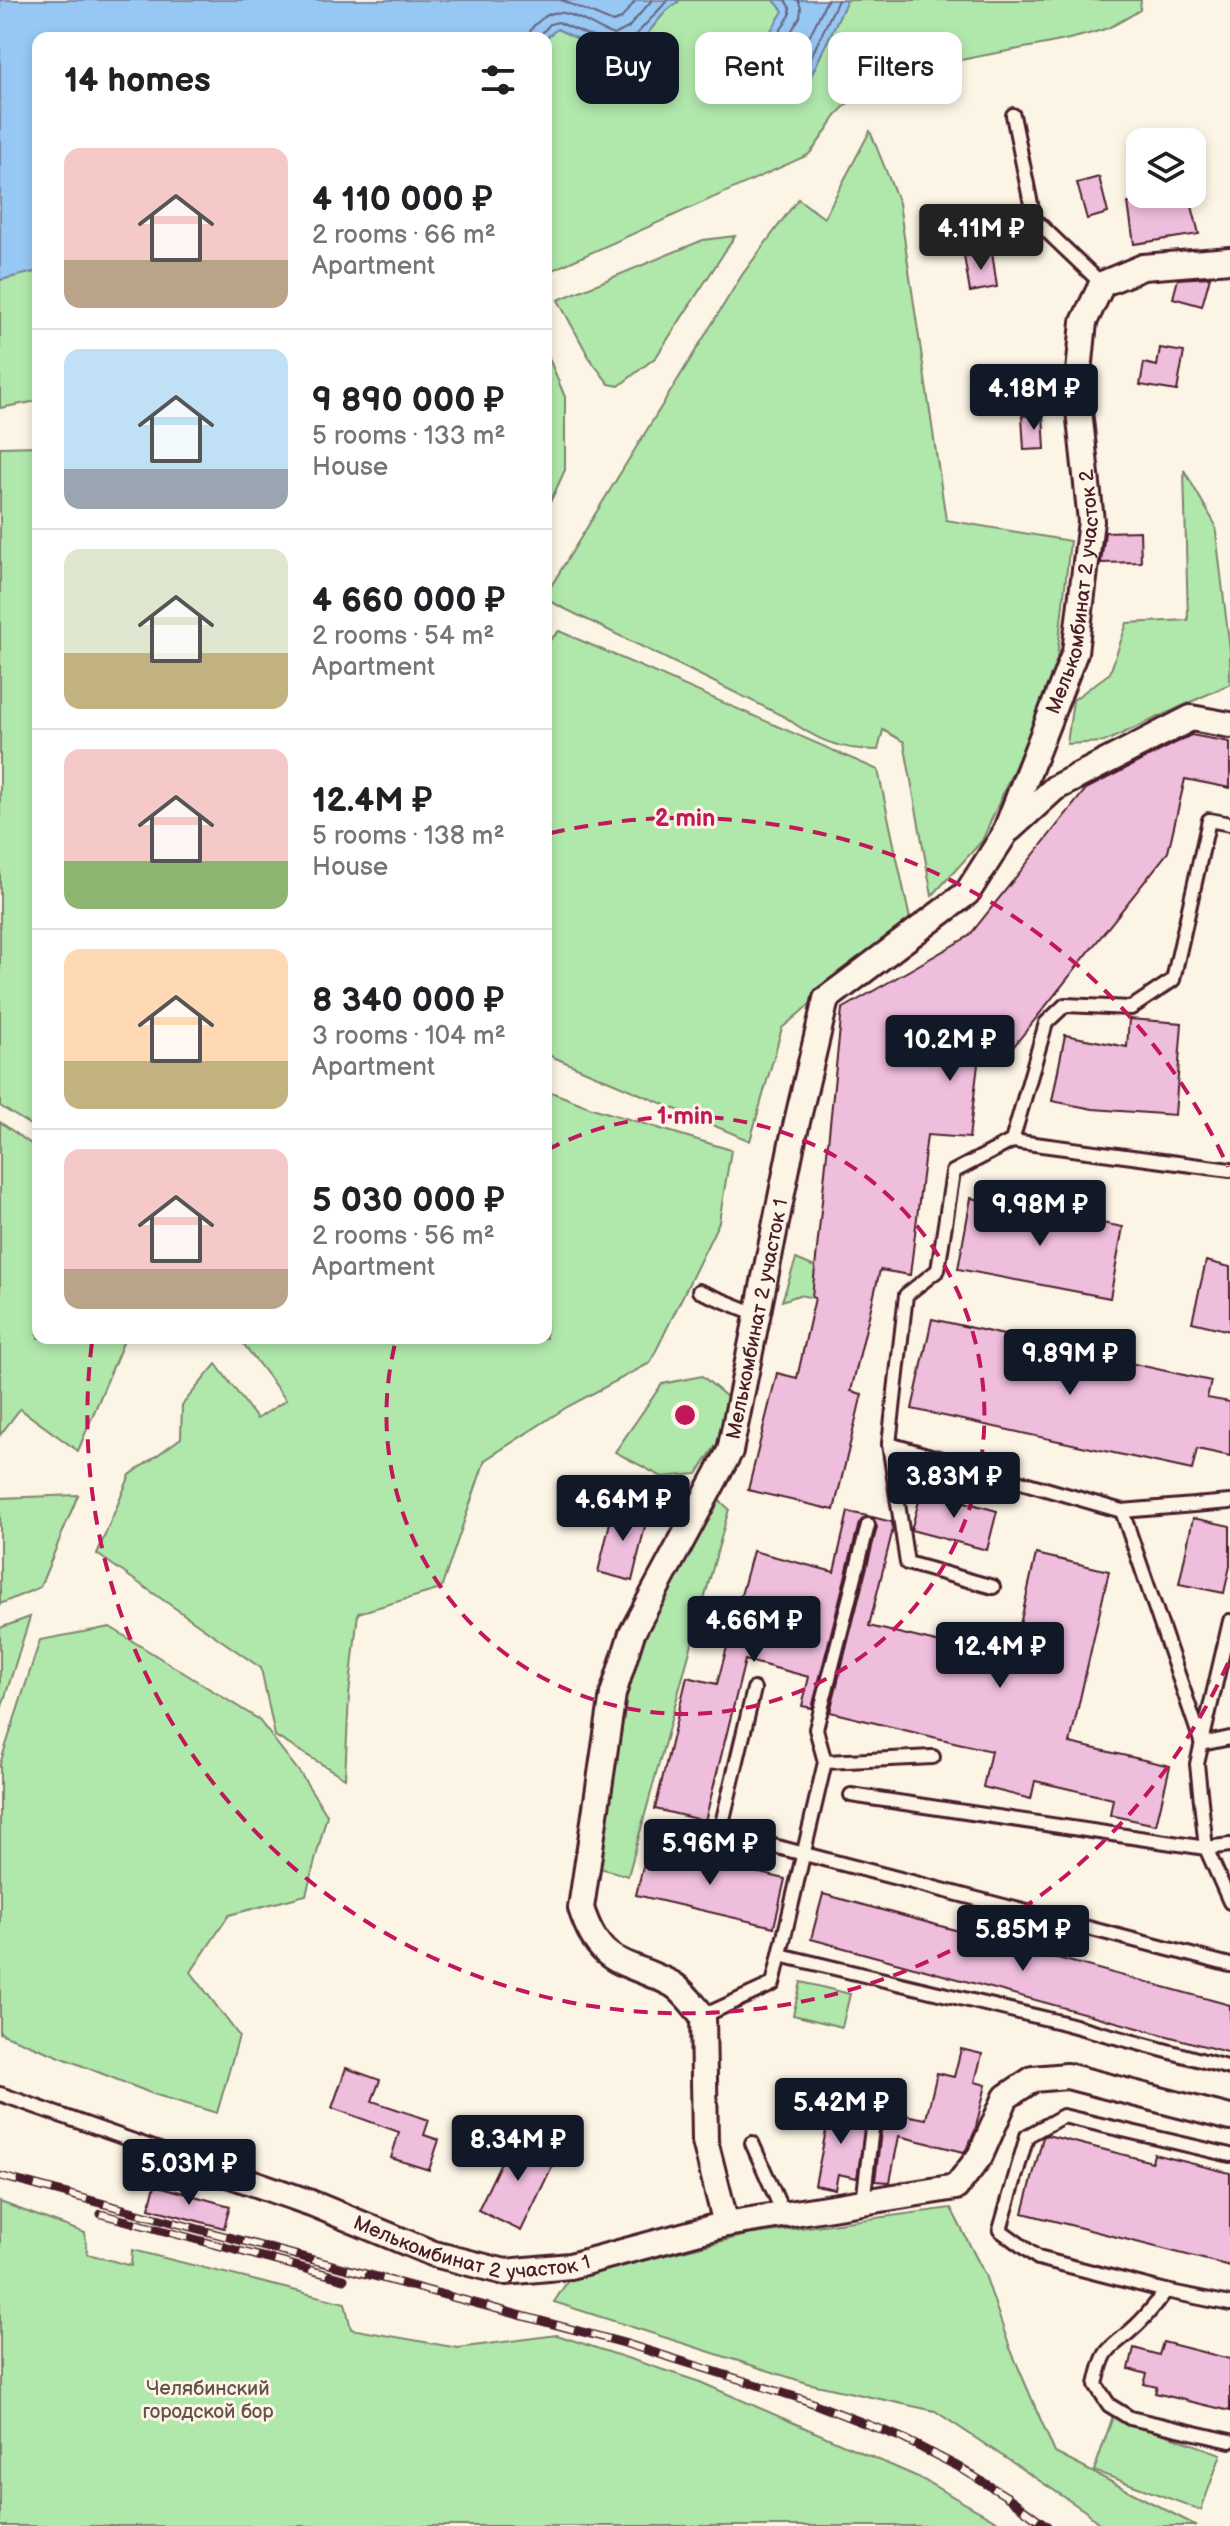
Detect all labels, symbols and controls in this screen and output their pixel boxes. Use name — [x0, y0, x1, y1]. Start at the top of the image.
chip: Buy — [576, 32, 679, 104]
chip: Rent — [695, 32, 812, 104]
chip: Filters — [828, 32, 962, 104]
icon: filters — [476, 58, 520, 102]
text: 14 homes — [64, 60, 211, 101]
map controls — [1126, 128, 1206, 208]
button: layers — [1126, 128, 1206, 208]
text: 4 110 000 ₽ — [312, 179, 493, 220]
icon: home — [128, 180, 224, 276]
pin: 4.11M ₽ — [907, 204, 1055, 272]
text: 4.11M ₽ — [937, 214, 1025, 245]
text: 2 rooms · 66 m² — [312, 220, 496, 251]
text: Apartment — [312, 251, 435, 282]
pin: 4.18M ₽ — [960, 364, 1108, 432]
text: 4.18M ₽ — [988, 374, 1080, 405]
text: 9 890 000 ₽ — [312, 380, 504, 421]
icon: home — [128, 381, 224, 477]
text: 5 rooms · 133 m² — [312, 421, 505, 452]
text: House — [312, 452, 388, 483]
street label: Мелькомбинат 2 участок 2 — [1041, 468, 1104, 718]
text: 4 660 000 ₽ — [312, 580, 505, 621]
icon: home — [128, 581, 224, 677]
text: 2 rooms · 54 m² — [312, 621, 495, 652]
text: Apartment — [312, 652, 435, 683]
text: 12.4M ₽ — [312, 780, 432, 821]
icon: home — [128, 781, 224, 877]
text: 2 min — [655, 804, 715, 833]
text: 5 rooms · 138 m² — [312, 821, 505, 852]
text: House — [312, 852, 388, 883]
text: 8 340 000 ₽ — [312, 980, 504, 1021]
icon: home — [128, 981, 224, 1077]
pin: 10.2M ₽ — [876, 1015, 1024, 1083]
text: 3 rooms · 104 m² — [312, 1021, 506, 1052]
text: 10.2M ₽ — [903, 1025, 997, 1056]
text: Apartment — [312, 1052, 435, 1083]
text: 1 min — [657, 1102, 713, 1131]
text: 5 030 000 ₽ — [312, 1180, 505, 1221]
pin: 9.98M ₽ — [966, 1180, 1114, 1248]
icon: home — [128, 1181, 224, 1277]
text: 9.98M ₽ — [992, 1190, 1088, 1221]
street label: Мелькомбинат 2 участок 1 — [722, 1197, 793, 1441]
text: 2 rooms · 56 m² — [312, 1221, 495, 1252]
text: Apartment — [312, 1252, 435, 1283]
pin: 9.89M ₽ — [996, 1329, 1144, 1397]
text: 9.89M ₽ — [1022, 1339, 1118, 1370]
centre of rings — [671, 1401, 699, 1429]
pin: 3.83M ₽ — [880, 1452, 1028, 1520]
text: 3.83M ₽ — [906, 1462, 1002, 1493]
pin: 4.64M ₽ — [549, 1475, 697, 1543]
text: 4.64M ₽ — [575, 1485, 671, 1516]
pin: 4.66M ₽ — [680, 1596, 828, 1664]
text: 4.66M ₽ — [705, 1606, 803, 1637]
pin: 12.4M ₽ — [926, 1622, 1074, 1690]
text: 12.4M ₽ — [954, 1632, 1046, 1663]
pin: 5.96M ₽ — [636, 1819, 784, 1887]
text: 5.96M ₽ — [662, 1829, 758, 1860]
pin: 5.85M ₽ — [949, 1905, 1097, 1973]
text: 5.85M ₽ — [975, 1915, 1071, 1946]
pin: 5.42M ₽ — [767, 2078, 915, 2146]
text: 5.42M ₽ — [793, 2088, 889, 2119]
pin: 8.34M ₽ — [444, 2115, 592, 2183]
text: 8.34M ₽ — [470, 2125, 566, 2156]
pin: 5.03M ₽ — [115, 2139, 263, 2207]
text: 5.03M ₽ — [141, 2149, 237, 2180]
street label: Мелькомбинат 2 участок 1 — [350, 2211, 593, 2285]
park label: Челябинский городской бор — [142, 2377, 274, 2424]

